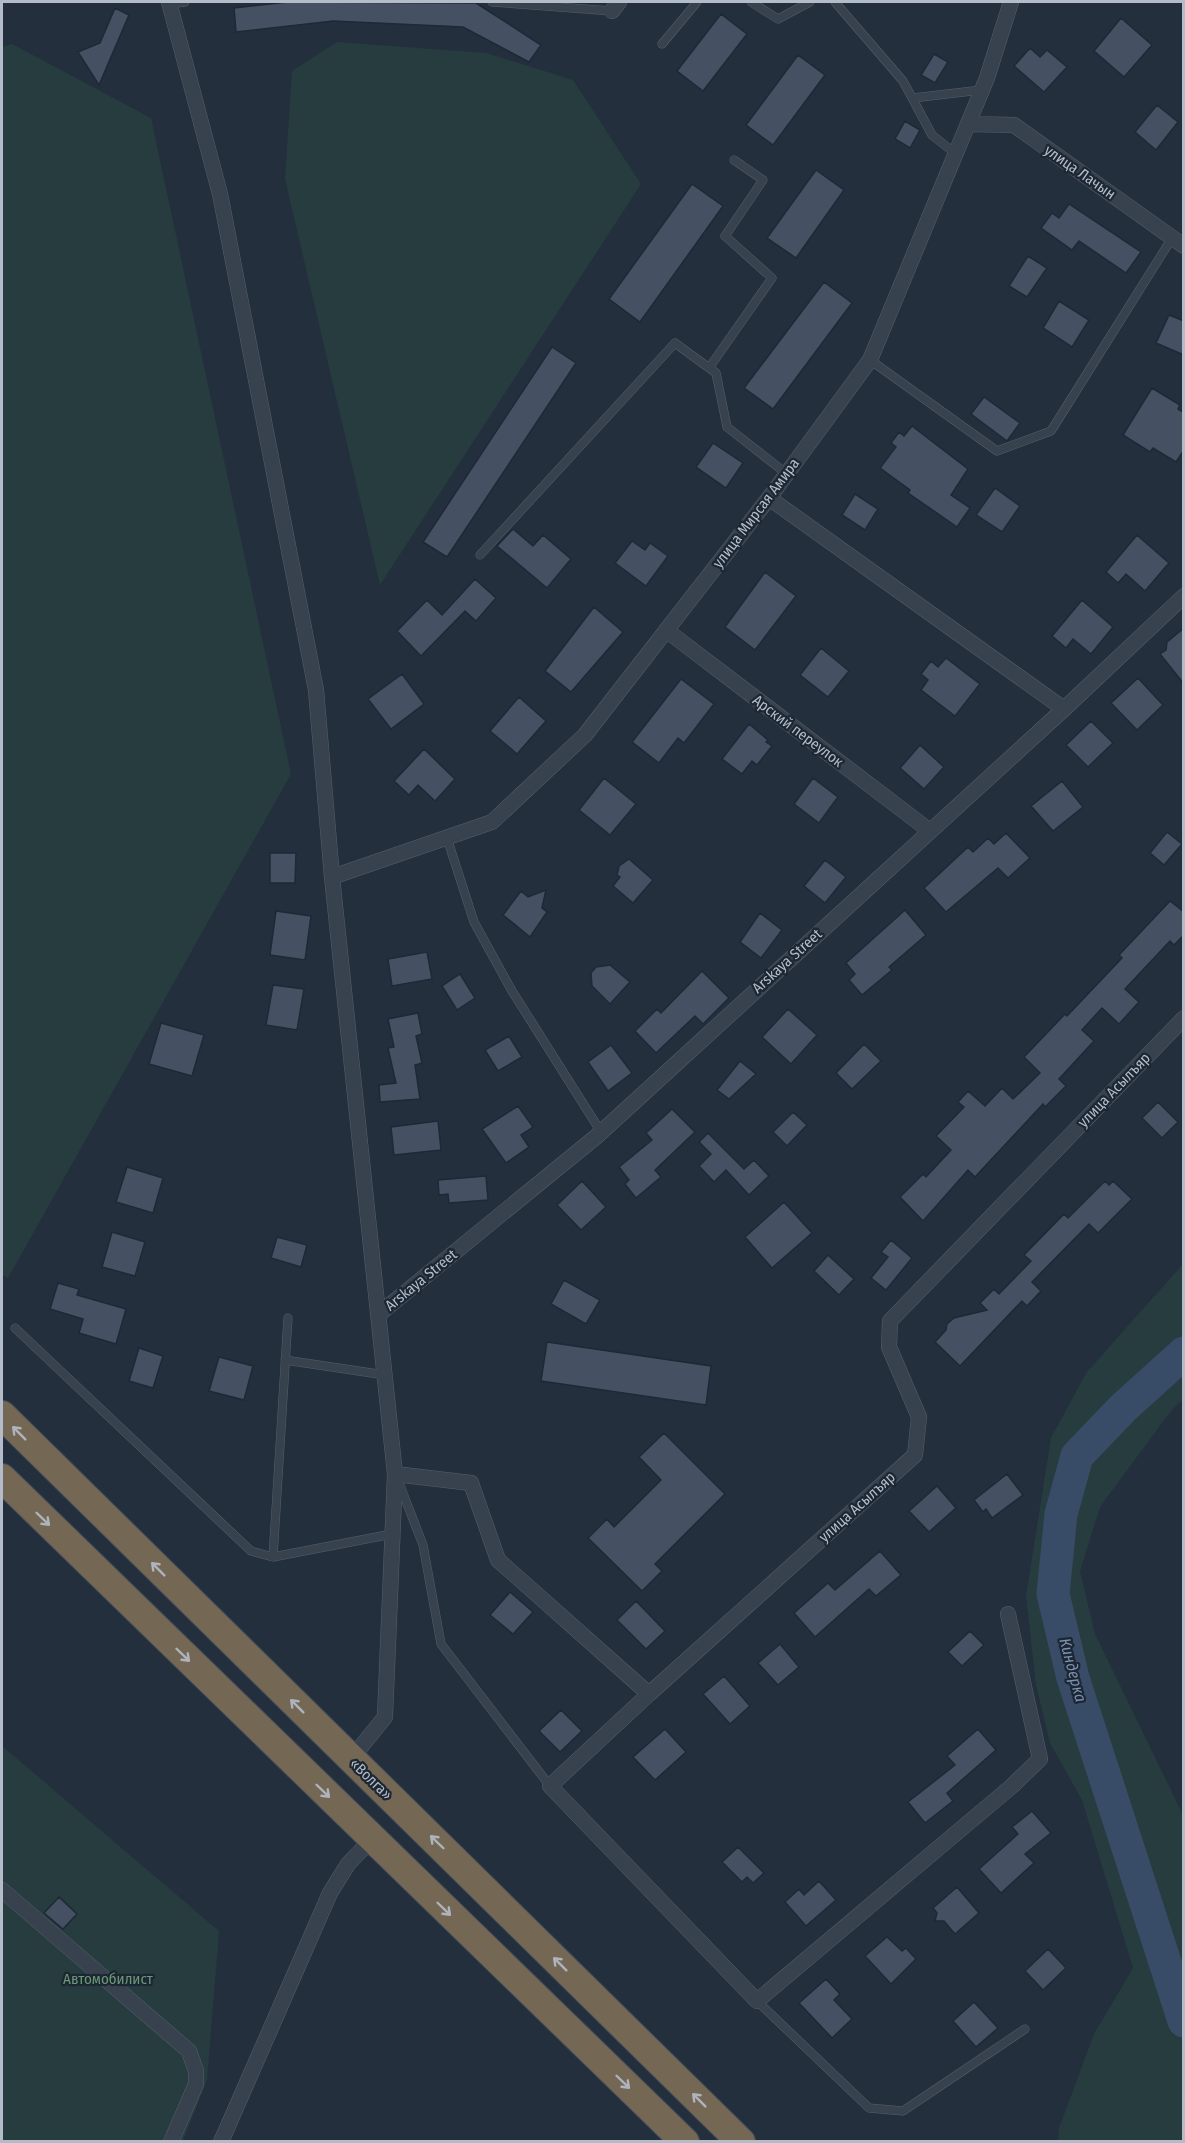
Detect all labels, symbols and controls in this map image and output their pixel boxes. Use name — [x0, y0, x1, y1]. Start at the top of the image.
street label: улица Лачын — [1041, 141, 1119, 203]
street label: улица Мирсая Амира — [709, 455, 803, 571]
street label: Арский переулок — [749, 691, 847, 771]
street label: Arskaya Street — [748, 925, 826, 997]
street label: улица Асылъяр — [1074, 1049, 1154, 1131]
street label: Arskaya Street — [381, 1245, 461, 1315]
one-way arrow — [12, 1425, 27, 1440]
street label: улица Асылъяр — [815, 1468, 899, 1546]
one-way arrow — [36, 1512, 51, 1526]
one-way arrow — [151, 1562, 166, 1577]
water label: Киндерка — [1055, 1636, 1091, 1704]
one-way arrow — [176, 1648, 191, 1662]
one-way arrow — [290, 1699, 305, 1713]
street label: «Волга» — [346, 1754, 396, 1804]
one-way arrow — [315, 1784, 330, 1799]
one-way arrow — [429, 1835, 444, 1850]
one-way arrow — [436, 1902, 451, 1917]
one-way arrow — [553, 1956, 568, 1971]
park label: Автомобилист — [63, 1970, 154, 1988]
one-way arrow — [615, 2075, 630, 2089]
one-way arrow — [692, 2093, 707, 2108]

